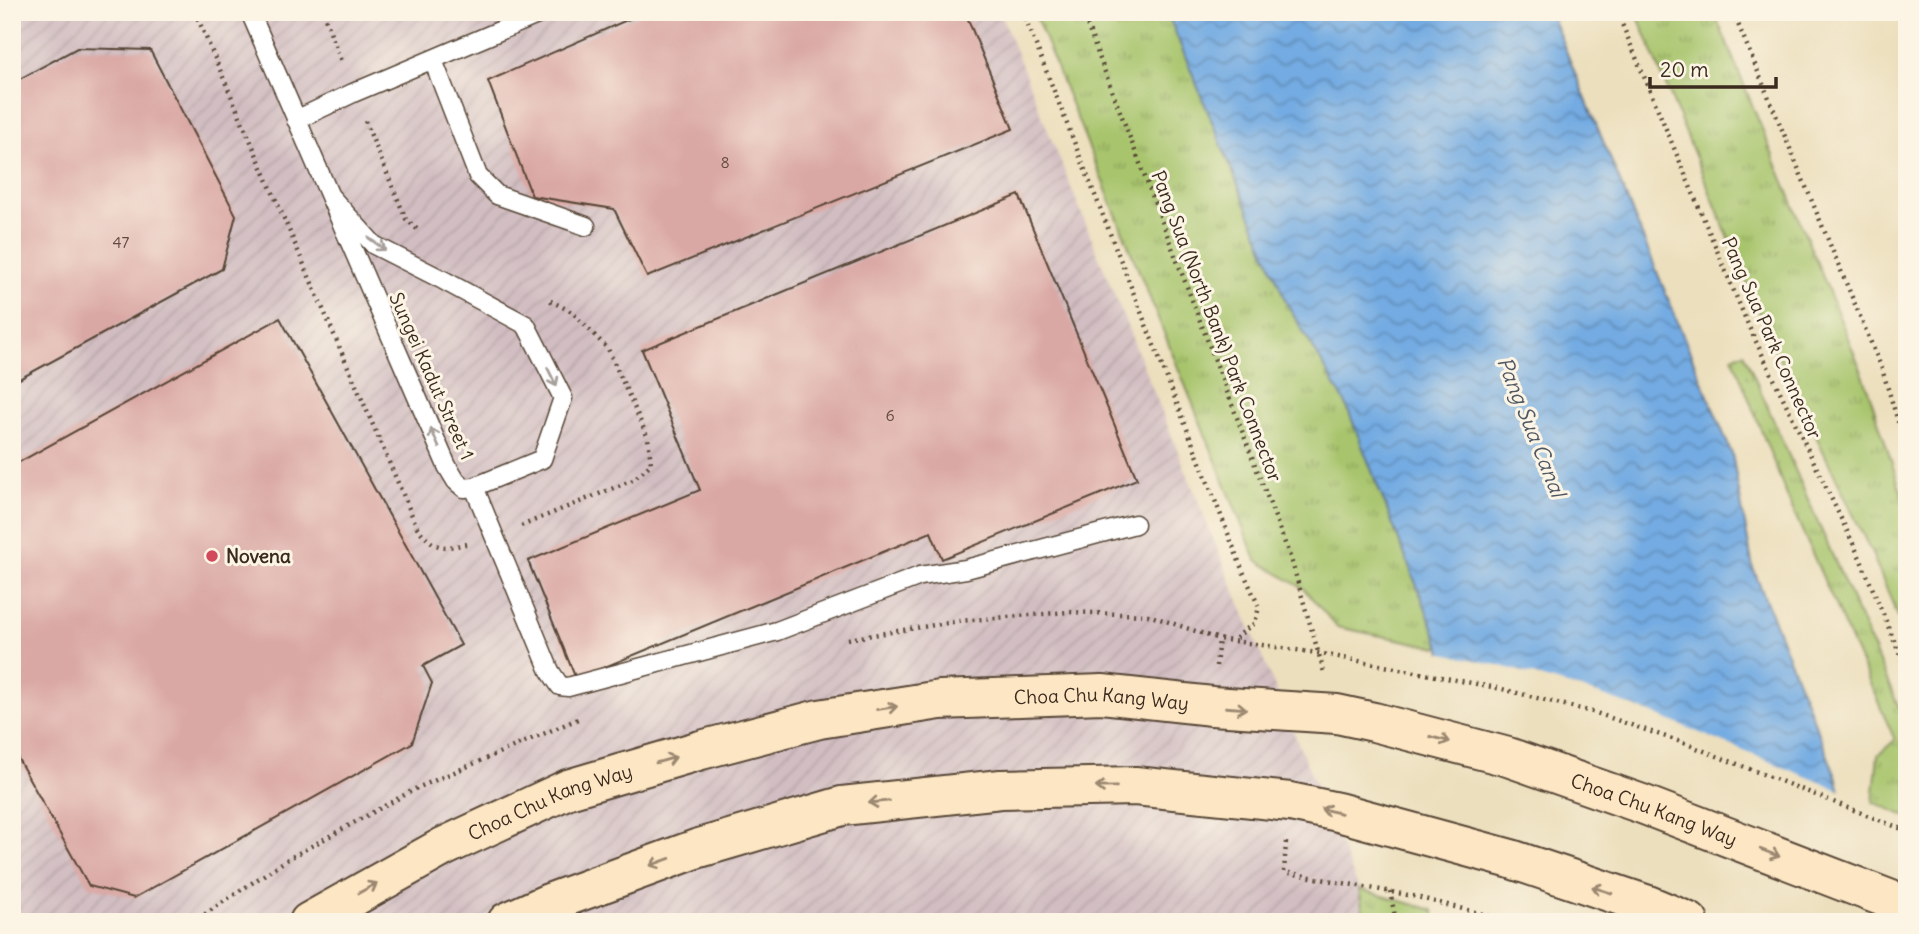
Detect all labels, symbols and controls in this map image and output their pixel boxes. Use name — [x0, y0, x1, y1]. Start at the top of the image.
scale bar — [1650, 46, 1776, 90]
text: 20 m — [1660, 56, 1709, 83]
house number: 8 — [720, 152, 730, 172]
street label: Pang Sua (North Bank) Park Connector — [1146, 167, 1288, 485]
house number: 47 — [113, 232, 130, 252]
street label: Pang Sua Park Connector — [1717, 233, 1827, 443]
one-way arrow — [367, 237, 386, 251]
street label: Sungei Kadut Street 1 — [384, 289, 480, 463]
water label: Pang Sua Canal — [1491, 353, 1573, 504]
one-way arrow — [545, 366, 559, 387]
house number: 6 — [885, 405, 895, 425]
one-way arrow — [428, 428, 441, 449]
place label: Novena — [226, 544, 291, 568]
marker: Novena — [204, 548, 220, 564]
street label: Choa Chu Kang Way — [1013, 682, 1190, 715]
one-way arrow — [876, 701, 898, 714]
one-way arrow — [1224, 702, 1247, 715]
one-way arrow — [1428, 733, 1451, 746]
one-way arrow — [655, 753, 677, 766]
street label: Choa Chu Kang Way — [464, 759, 635, 846]
street label: Choa Chu Kang Way — [1568, 768, 1740, 851]
one-way arrow — [1094, 780, 1117, 794]
one-way arrow — [868, 796, 891, 809]
one-way arrow — [1321, 803, 1343, 816]
one-way arrow — [1759, 848, 1781, 861]
one-way arrow — [650, 857, 672, 869]
one-way arrow — [358, 881, 378, 895]
one-way arrow — [1592, 883, 1614, 895]

